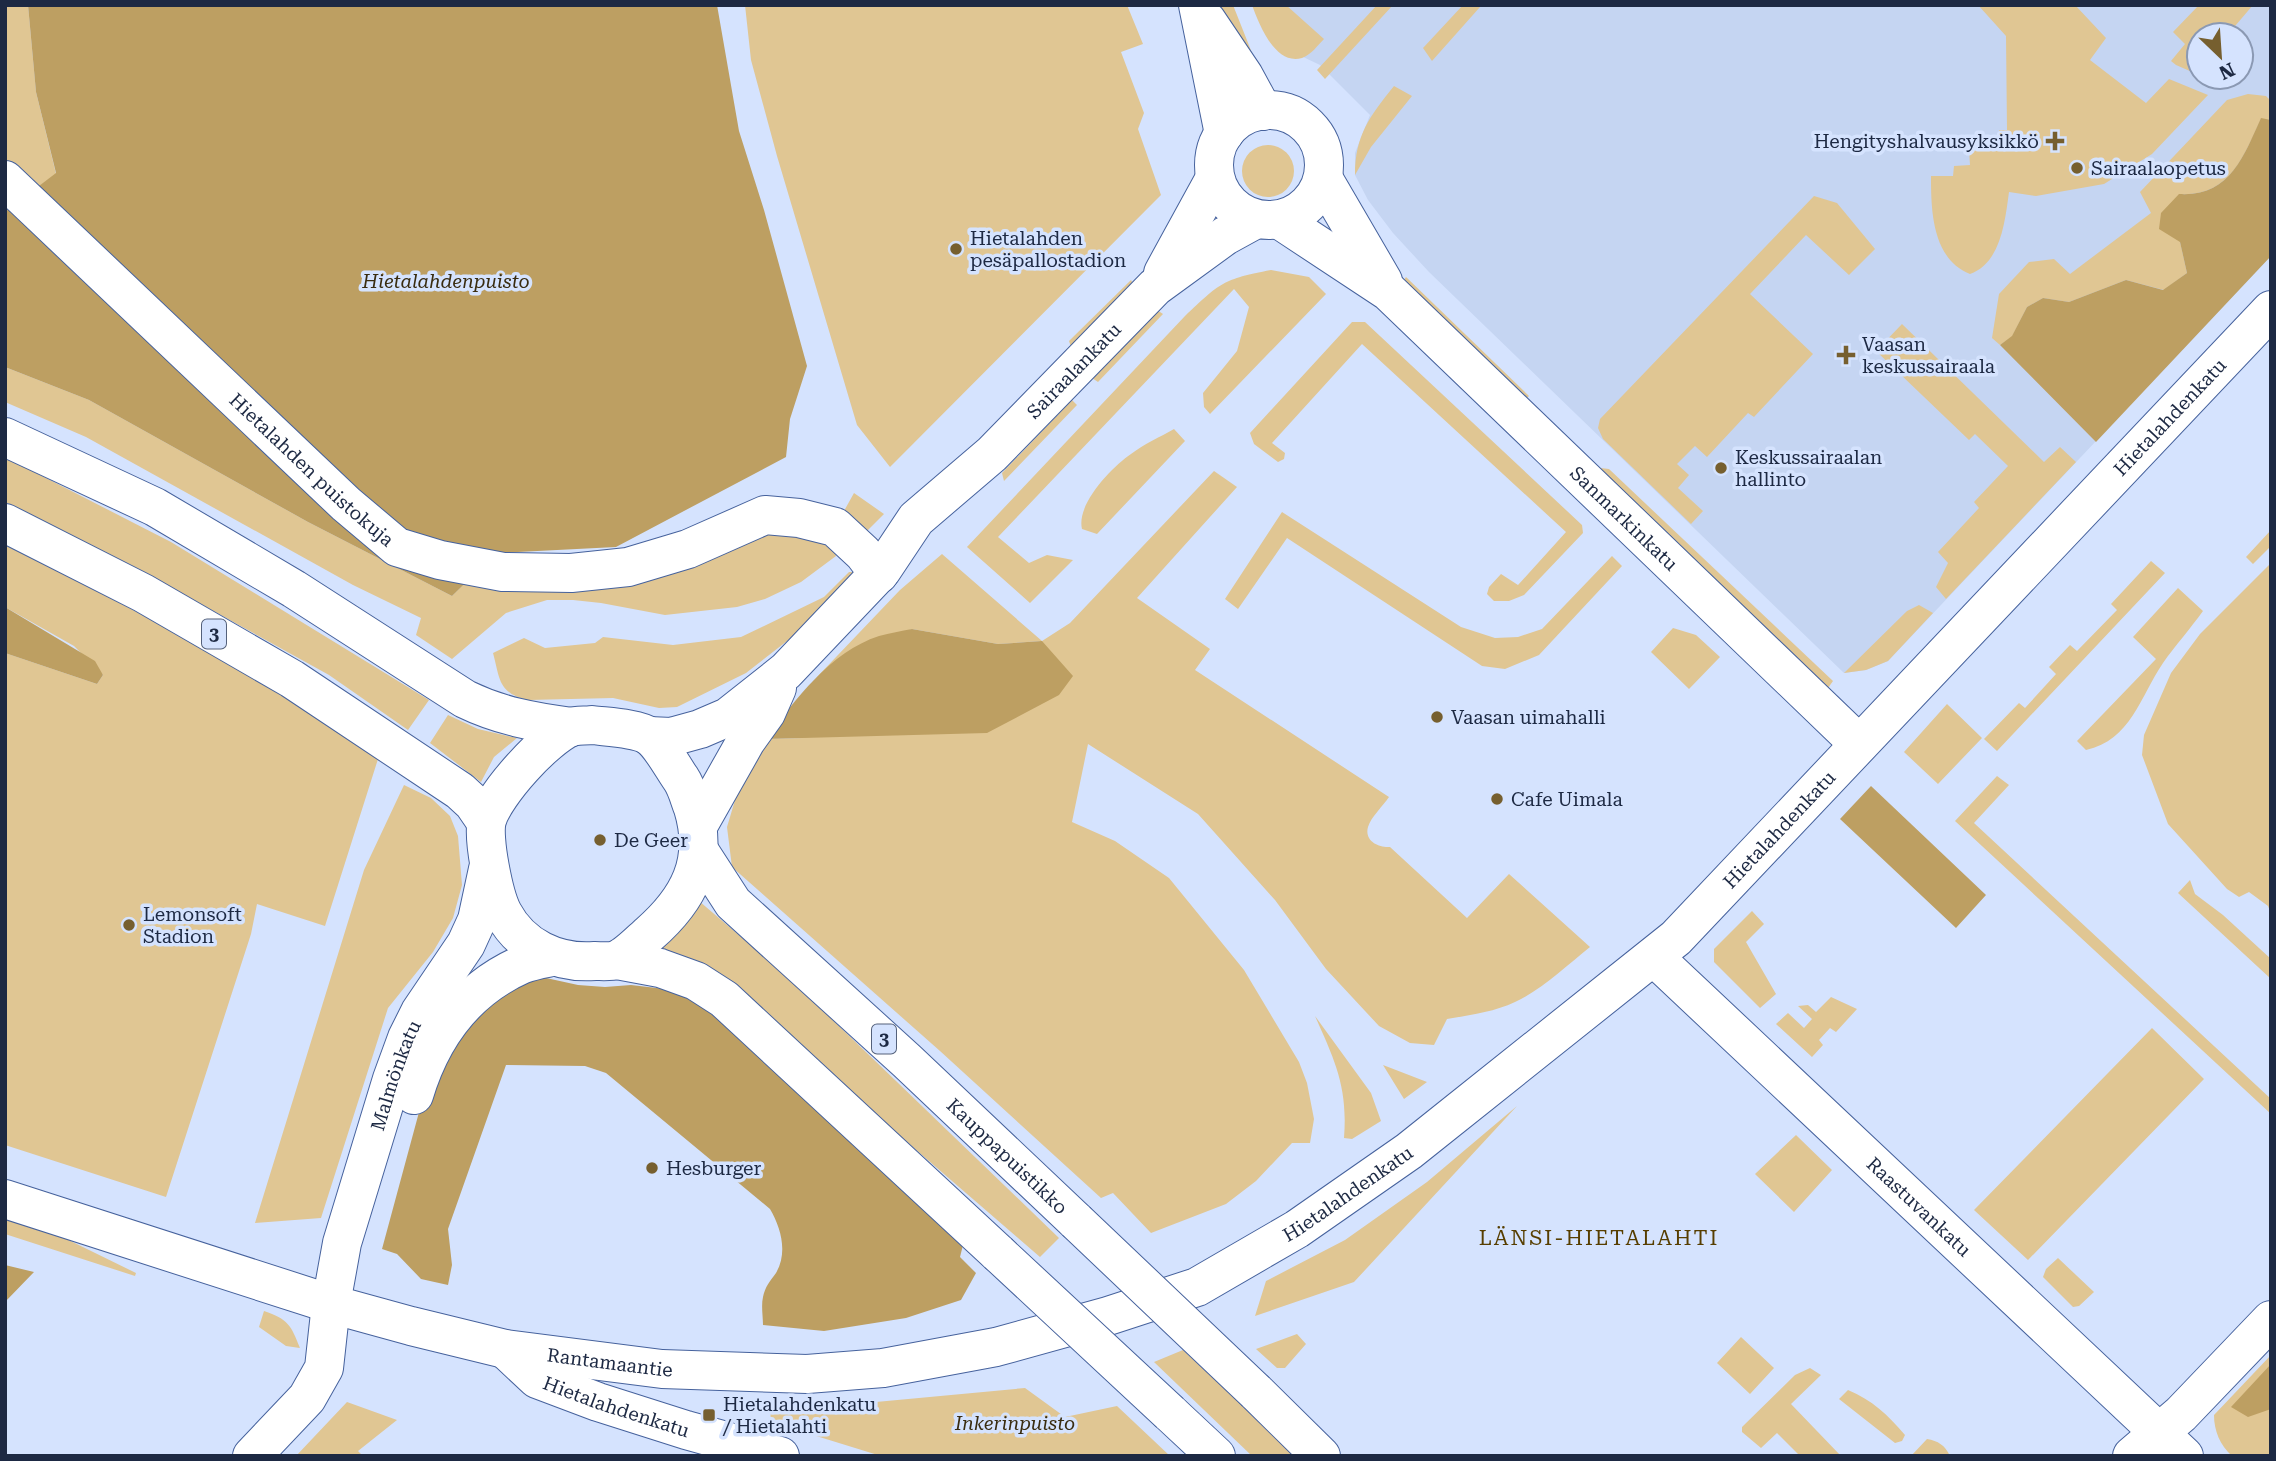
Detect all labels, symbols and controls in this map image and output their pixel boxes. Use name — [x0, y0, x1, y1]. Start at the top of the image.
north arrow — [2185, 21, 2255, 91]
text: N — [2215, 57, 2238, 85]
place label: Hengityshalvausyksikkö — [1814, 130, 2039, 153]
marker: Hengityshalvausyksikkö — [2045, 131, 2065, 151]
place label: Sairaalaopetus — [2091, 157, 2226, 180]
marker: Sairaalaopetus — [2069, 160, 2085, 176]
place label: Hietalahden pesäpallostadion — [970, 227, 1126, 272]
marker: Hietalahden pesäpallostadion — [948, 241, 964, 257]
park label: Hietalahdenpuisto — [361, 270, 530, 293]
street label: Sairaalankatu — [1022, 318, 1126, 424]
place label: Vaasan keskussairaala — [1862, 333, 1996, 378]
marker: Vaasan keskussairaala — [1836, 345, 1856, 365]
street label: Hietalahdenkatu — [2109, 354, 2231, 481]
street label: Hietalahden puistokuja — [225, 388, 399, 552]
place label: Keskussairaalan hallinto — [1735, 446, 1882, 491]
marker: Keskussairaalan hallinto — [1713, 460, 1729, 476]
street label: Sanmarkinkatu — [1565, 462, 1683, 576]
road number: 3 — [202, 620, 226, 648]
place label: Vaasan uimahalli — [1451, 706, 1606, 729]
marker: Vaasan uimahalli — [1429, 709, 1445, 725]
street label: Hietalahdenkatu — [1718, 766, 1840, 893]
place label: Cafe Uimala — [1511, 788, 1623, 811]
marker: Cafe Uimala — [1489, 791, 1505, 807]
place label: De Geer — [614, 829, 688, 852]
marker: De Geer — [592, 832, 608, 848]
place label: Lemonsoft Stadion — [143, 903, 242, 948]
marker: Lemonsoft Stadion — [121, 917, 137, 933]
street label: Malmönkatu — [366, 1016, 426, 1133]
road number: 3 — [872, 1024, 896, 1054]
street label: Kauppapuistikko — [942, 1094, 1072, 1219]
street label: Hietalahdenkatu — [1279, 1141, 1418, 1247]
street label: Raastuvankatu — [1862, 1152, 1976, 1262]
place label: Hesburger — [666, 1157, 761, 1180]
marker: Hesburger — [644, 1160, 660, 1176]
district label: LÄNSI-HIETALAHTI — [1479, 1226, 1719, 1250]
street label: Rantamaantie — [546, 1343, 673, 1381]
street label: Hietalahdenkatu — [540, 1371, 693, 1442]
place label: Hietalahdenkatu / Hietalahti — [722, 1393, 876, 1438]
marker: Hietalahdenkatu / Hietalahti — [701, 1407, 717, 1423]
park label: Inkerinpuisto — [954, 1412, 1075, 1435]

